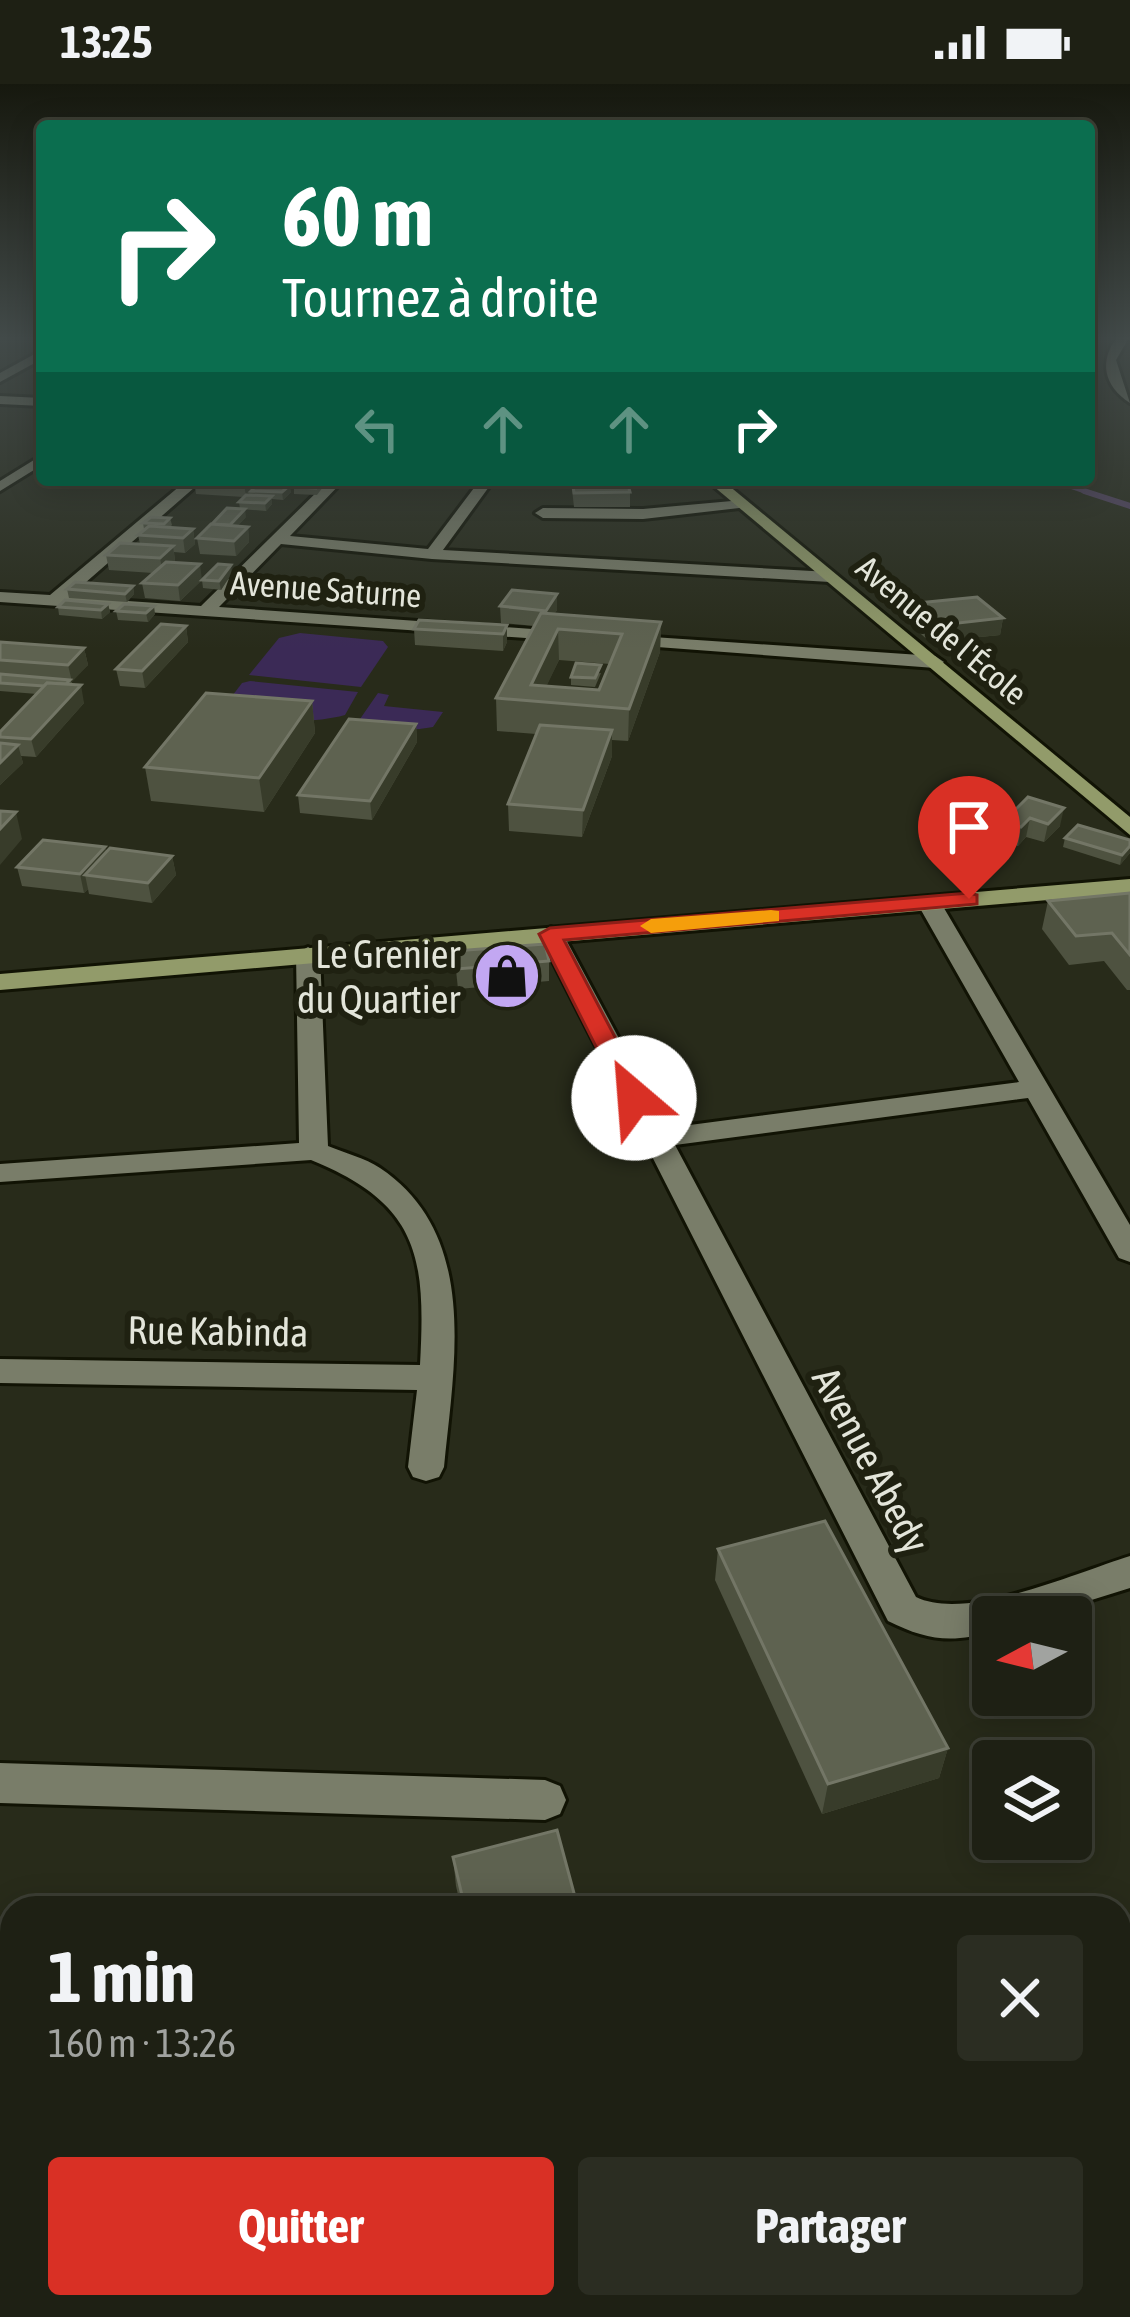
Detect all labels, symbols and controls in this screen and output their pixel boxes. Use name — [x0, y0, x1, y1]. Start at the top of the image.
text: 13:25 — [60, 16, 153, 68]
icon: right — [84, 168, 240, 324]
text: 60 m — [282, 168, 433, 264]
text: Tournez à droite — [282, 267, 599, 328]
icon: left — [344, 396, 410, 462]
icon: ahead — [470, 396, 536, 462]
icon: ahead — [596, 396, 662, 462]
icon: right — [722, 396, 788, 462]
street label: Avenue de l'École — [849, 548, 1035, 712]
street label: Avenue Saturne — [229, 563, 423, 615]
pin — [918, 776, 1020, 899]
icon: arrive — [936, 794, 1002, 860]
place label: Le Grenier du Quartier — [297, 932, 460, 1021]
shop icon: Le Grenier du Quartier — [472, 941, 542, 1011]
position arrow — [571, 1035, 697, 1161]
street label: Rue Kabinda — [127, 1307, 309, 1355]
street label: Avenue Abedy — [804, 1360, 938, 1560]
north arrow — [972, 1596, 1092, 1716]
map controls — [972, 1596, 1092, 1860]
button: layers — [972, 1740, 1092, 1860]
text: 1 min — [48, 1935, 195, 2017]
button: close — [957, 1935, 1083, 2061]
text: 160 m · 13:26 — [48, 2021, 236, 2065]
button: Quitter — [48, 2157, 554, 2295]
button: Partager — [578, 2157, 1083, 2295]

